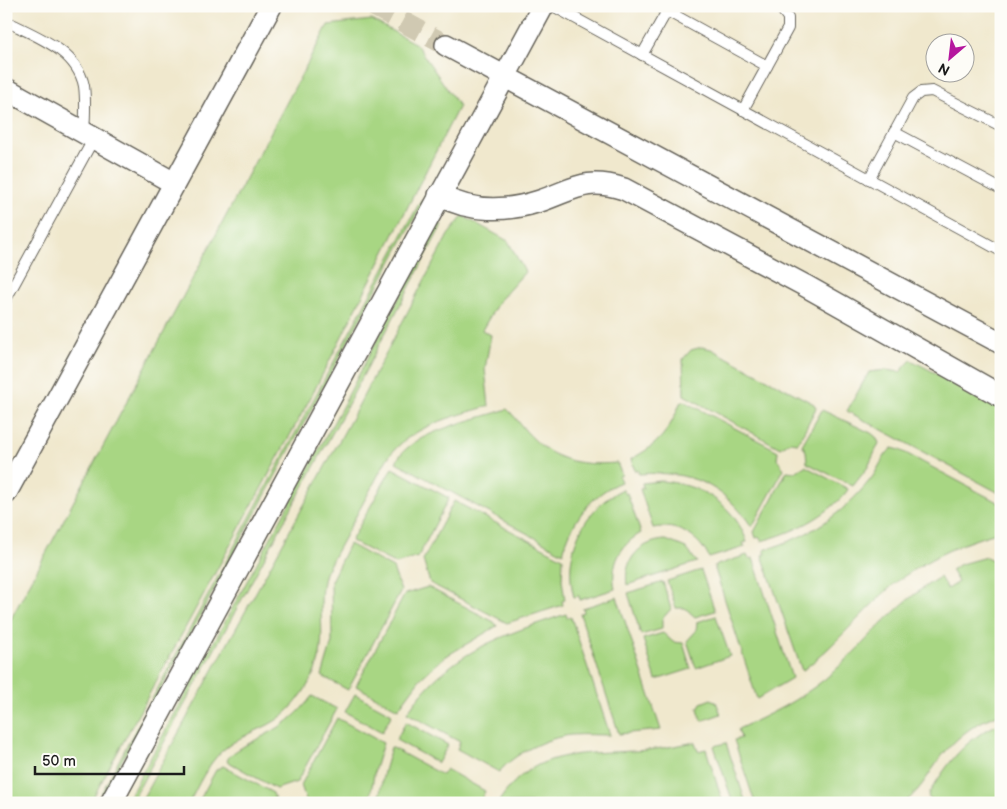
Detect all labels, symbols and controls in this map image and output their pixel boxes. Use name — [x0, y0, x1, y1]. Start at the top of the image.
north arrow — [924, 32, 974, 82]
text: N — [935, 59, 953, 79]
scale bar — [35, 744, 184, 776]
text: 50 m — [42, 752, 76, 771]

